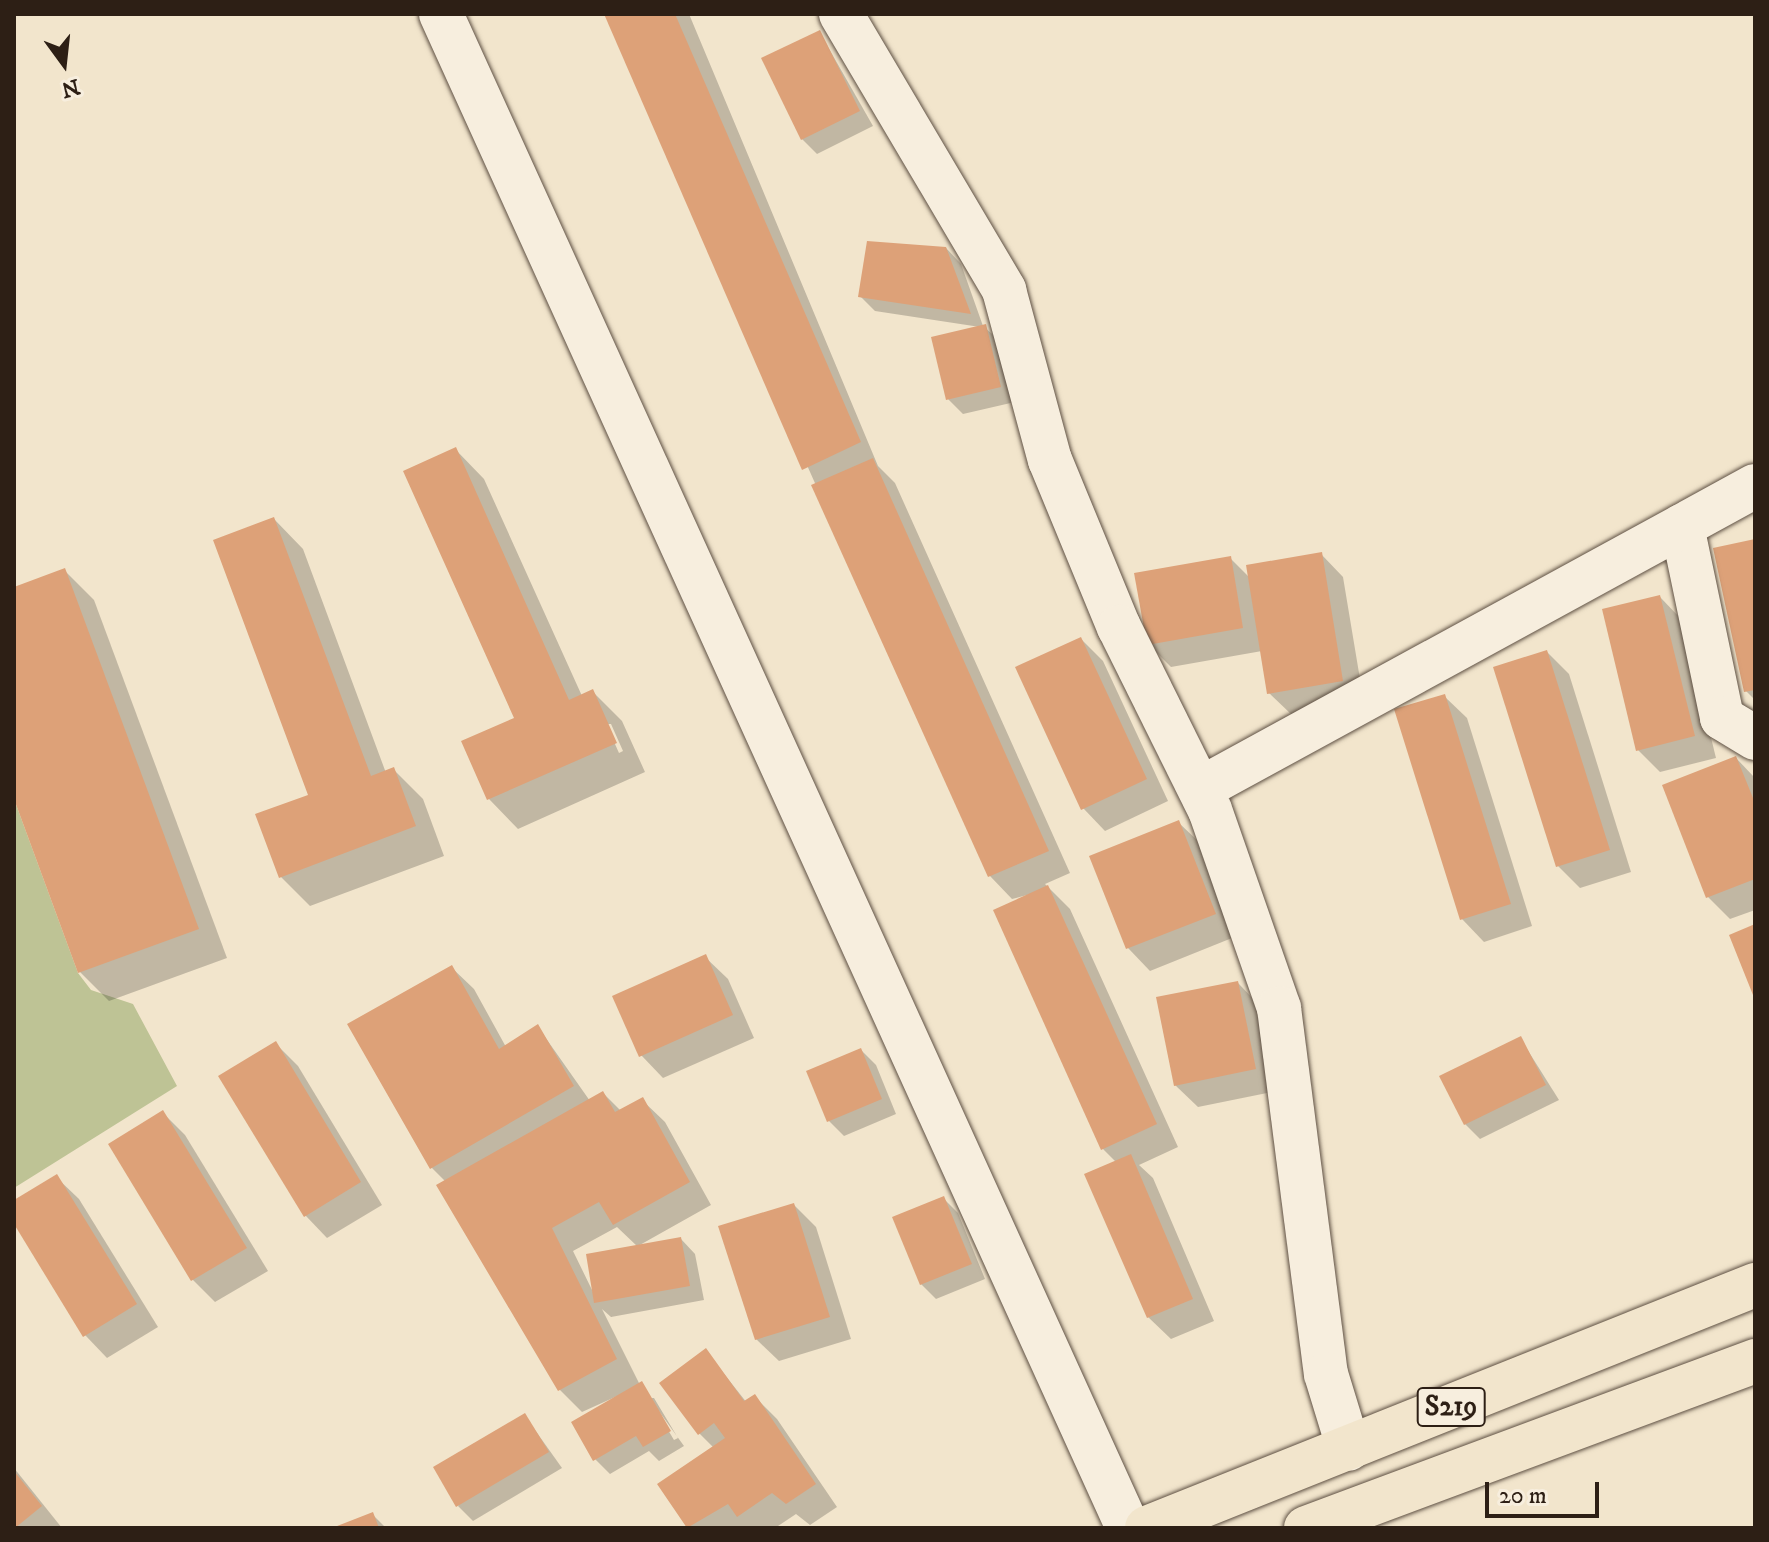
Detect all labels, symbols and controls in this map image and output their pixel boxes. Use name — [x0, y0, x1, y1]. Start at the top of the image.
north arrow — [24, 24, 104, 104]
text: N — [58, 72, 83, 103]
road number: S219 — [1415, 1383, 1487, 1431]
scale bar — [1489, 1466, 1603, 1516]
text: 20 m — [1499, 1481, 1547, 1511]

